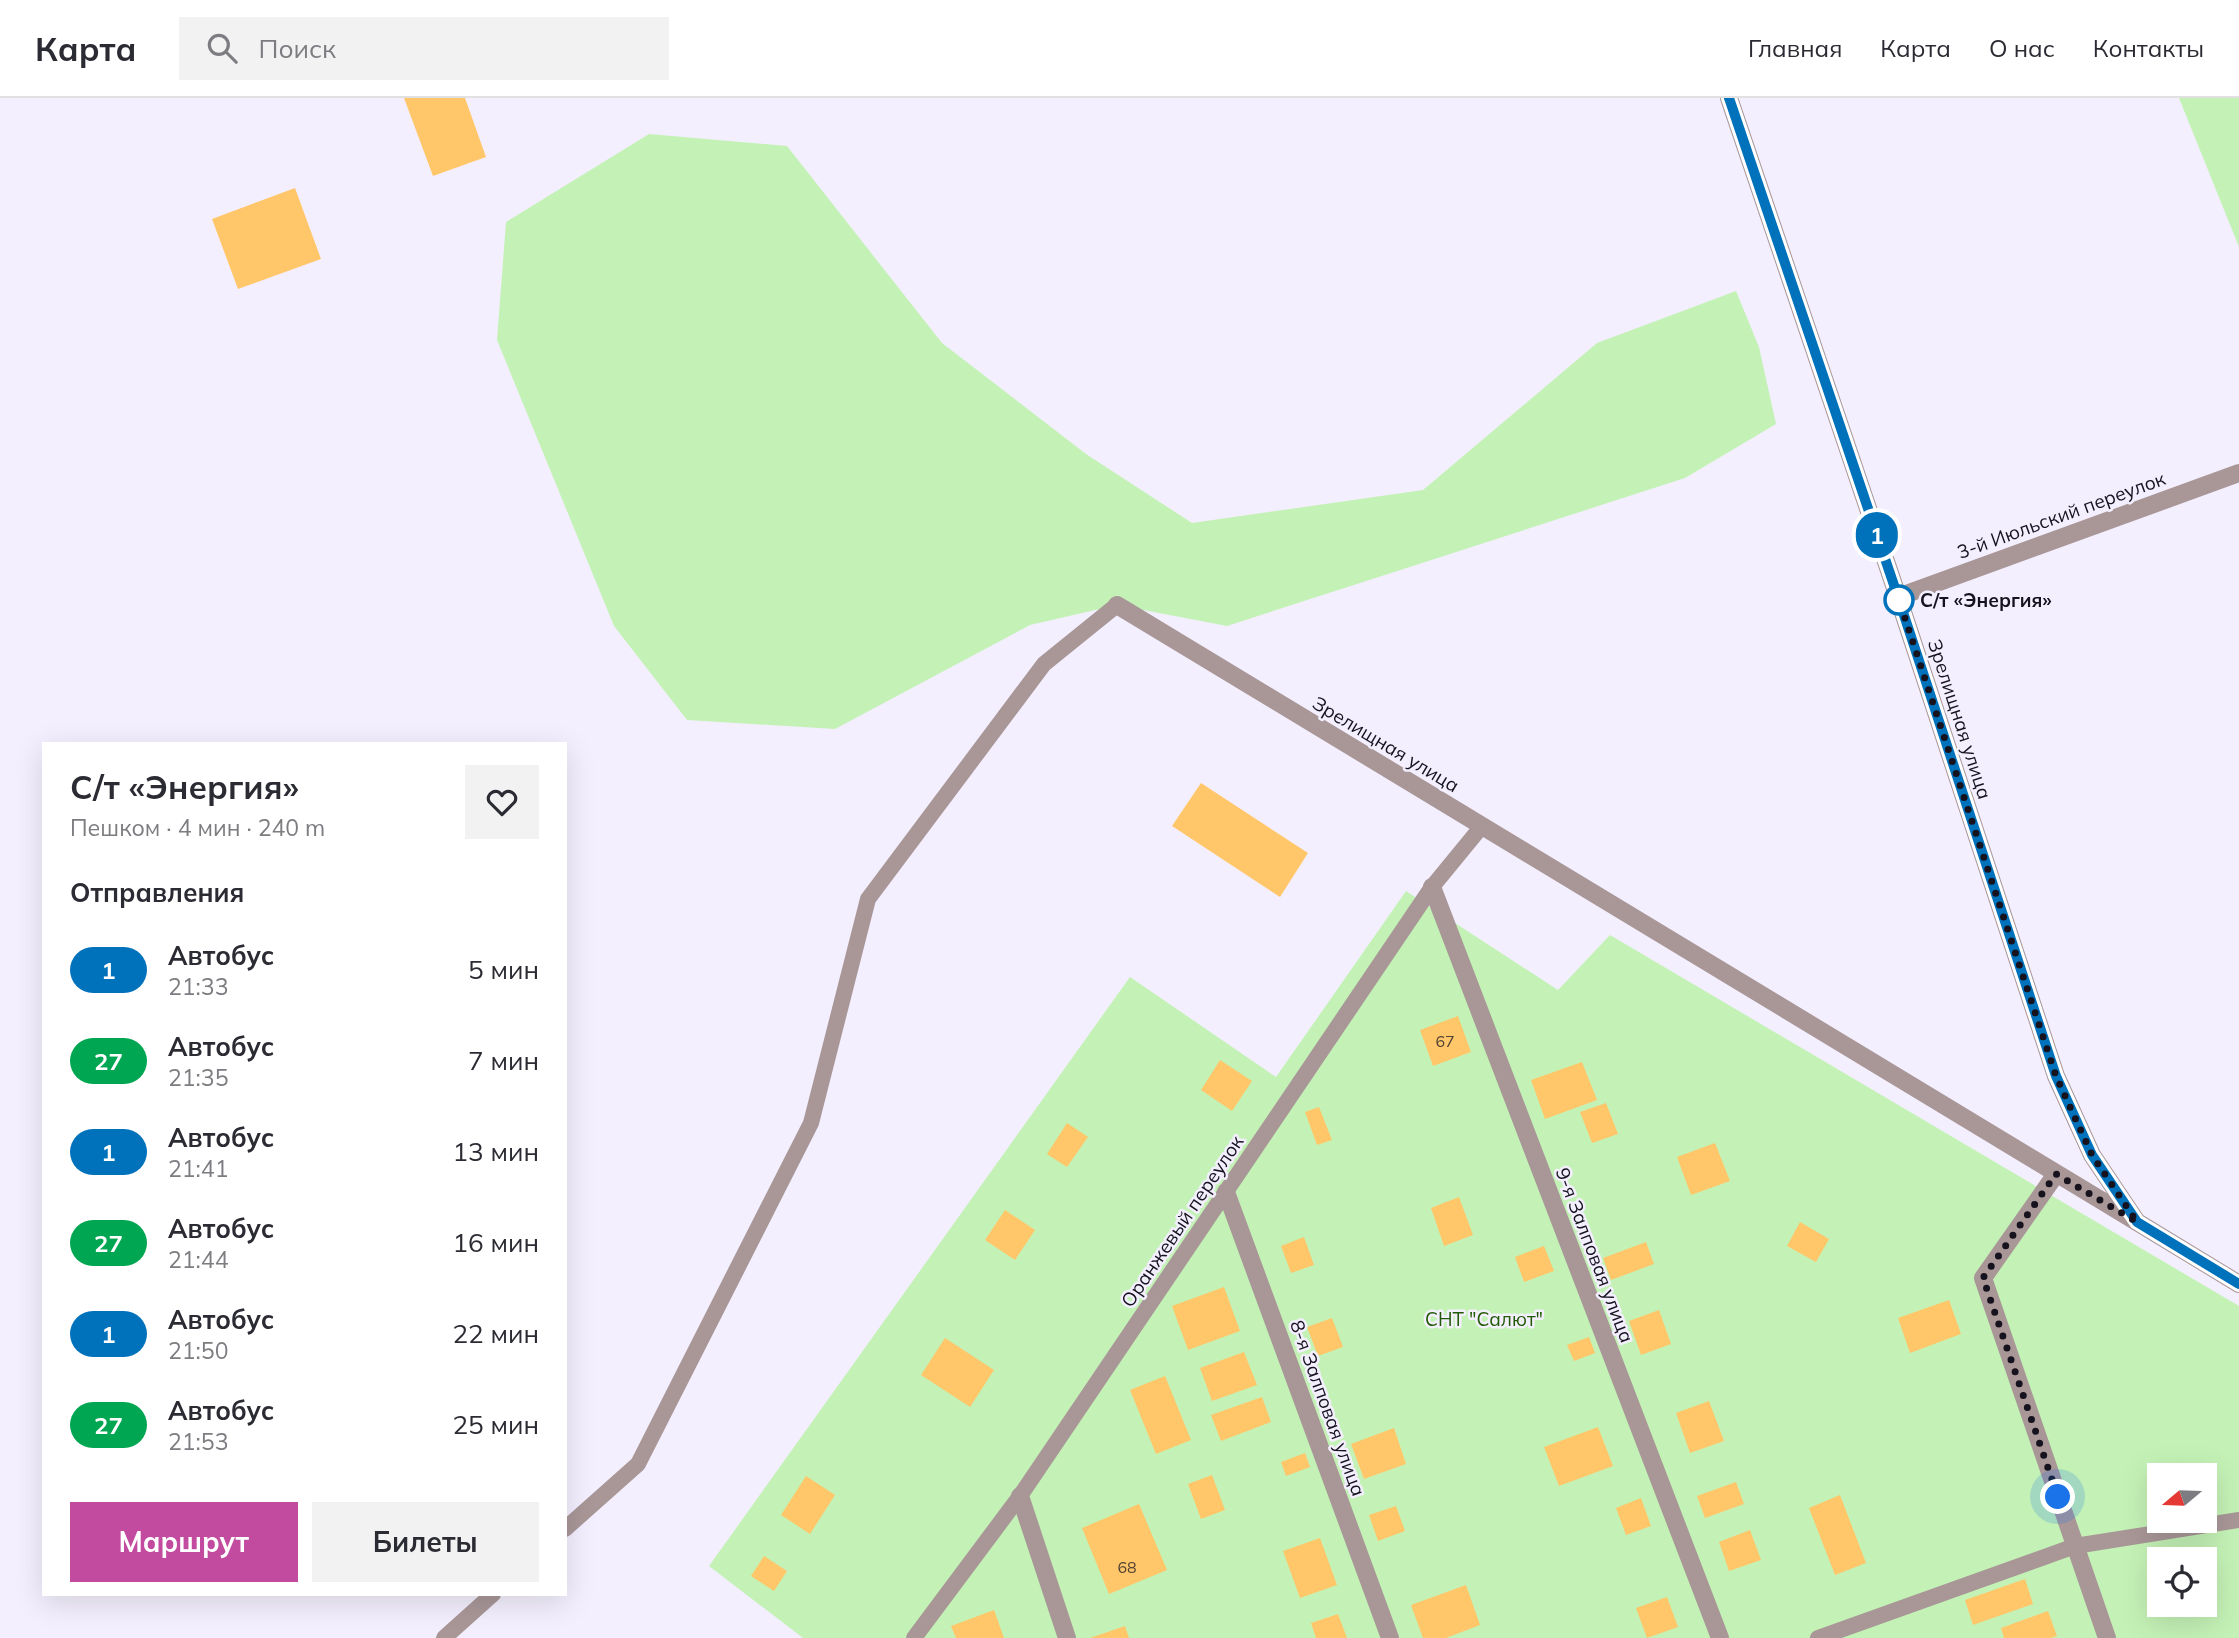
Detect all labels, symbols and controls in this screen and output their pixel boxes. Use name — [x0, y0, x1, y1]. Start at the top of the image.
search box — [179, 17, 669, 80]
text: Карта — [35, 28, 137, 69]
icon: search — [203, 29, 241, 67]
text: Поиск — [259, 32, 336, 65]
text: Главная — [1748, 33, 1842, 63]
text: Карта — [1880, 33, 1951, 63]
text: О нас — [1989, 33, 2055, 63]
text: Контакты — [2093, 33, 2204, 63]
street label: 3-й Июльский переулок — [1954, 466, 2169, 564]
line badge: 1 — [1854, 512, 1900, 558]
text: 1 — [1870, 520, 1884, 550]
marker: С/т «Энергия» — [1884, 585, 1914, 615]
place label: С/т «Энергия» — [1920, 588, 2052, 612]
street label: Зрелищная улица — [1923, 636, 1997, 802]
street label: Зрелищная улица — [1308, 691, 1464, 797]
button: heart — [465, 765, 539, 839]
text: С/т «Энергия» — [70, 766, 299, 807]
text: Пешком · 4 мин · 240 m — [70, 813, 325, 842]
text: Отправления — [70, 876, 244, 909]
text: Автобус — [168, 939, 274, 972]
text: 5 мин — [468, 953, 539, 986]
text: 1 — [101, 955, 116, 985]
text: 21:33 — [168, 972, 228, 1001]
text: Автобус — [168, 1030, 274, 1063]
house number: 67 — [1435, 1031, 1455, 1051]
text: 7 мин — [468, 1044, 539, 1077]
text: 27 — [94, 1046, 123, 1076]
text: 21:35 — [168, 1063, 228, 1092]
text: Автобус — [168, 1121, 274, 1154]
street label: Оранжевый переулок — [1116, 1130, 1249, 1311]
text: 13 мин — [452, 1135, 539, 1168]
text: 1 — [101, 1137, 116, 1167]
text: 21:41 — [168, 1154, 228, 1183]
street label: 9-я Залповая улица — [1551, 1164, 1639, 1346]
text: Автобус — [168, 1212, 274, 1245]
text: 16 мин — [452, 1226, 539, 1259]
text: 27 — [94, 1228, 123, 1258]
text: 21:44 — [168, 1245, 228, 1274]
text: Автобус — [168, 1303, 274, 1336]
park label: СНТ "Салют" — [1425, 1307, 1543, 1331]
text: 22 мин — [452, 1317, 539, 1350]
street label: 8-я Залповая улица — [1285, 1317, 1371, 1499]
text: 1 — [101, 1319, 116, 1349]
text: 21:50 — [168, 1336, 228, 1365]
text: Автобус — [168, 1394, 274, 1427]
text: 25 мин — [452, 1408, 539, 1441]
text: 27 — [94, 1410, 123, 1440]
text: 21:53 — [168, 1427, 228, 1456]
north arrow — [2147, 1463, 2217, 1533]
map controls — [2147, 1463, 2217, 1617]
your location — [2040, 1479, 2075, 1514]
button: Маршрут — [70, 1502, 298, 1582]
button: Билеты — [312, 1502, 539, 1582]
button: locate — [2147, 1547, 2217, 1617]
house number: 68 — [1117, 1557, 1137, 1577]

